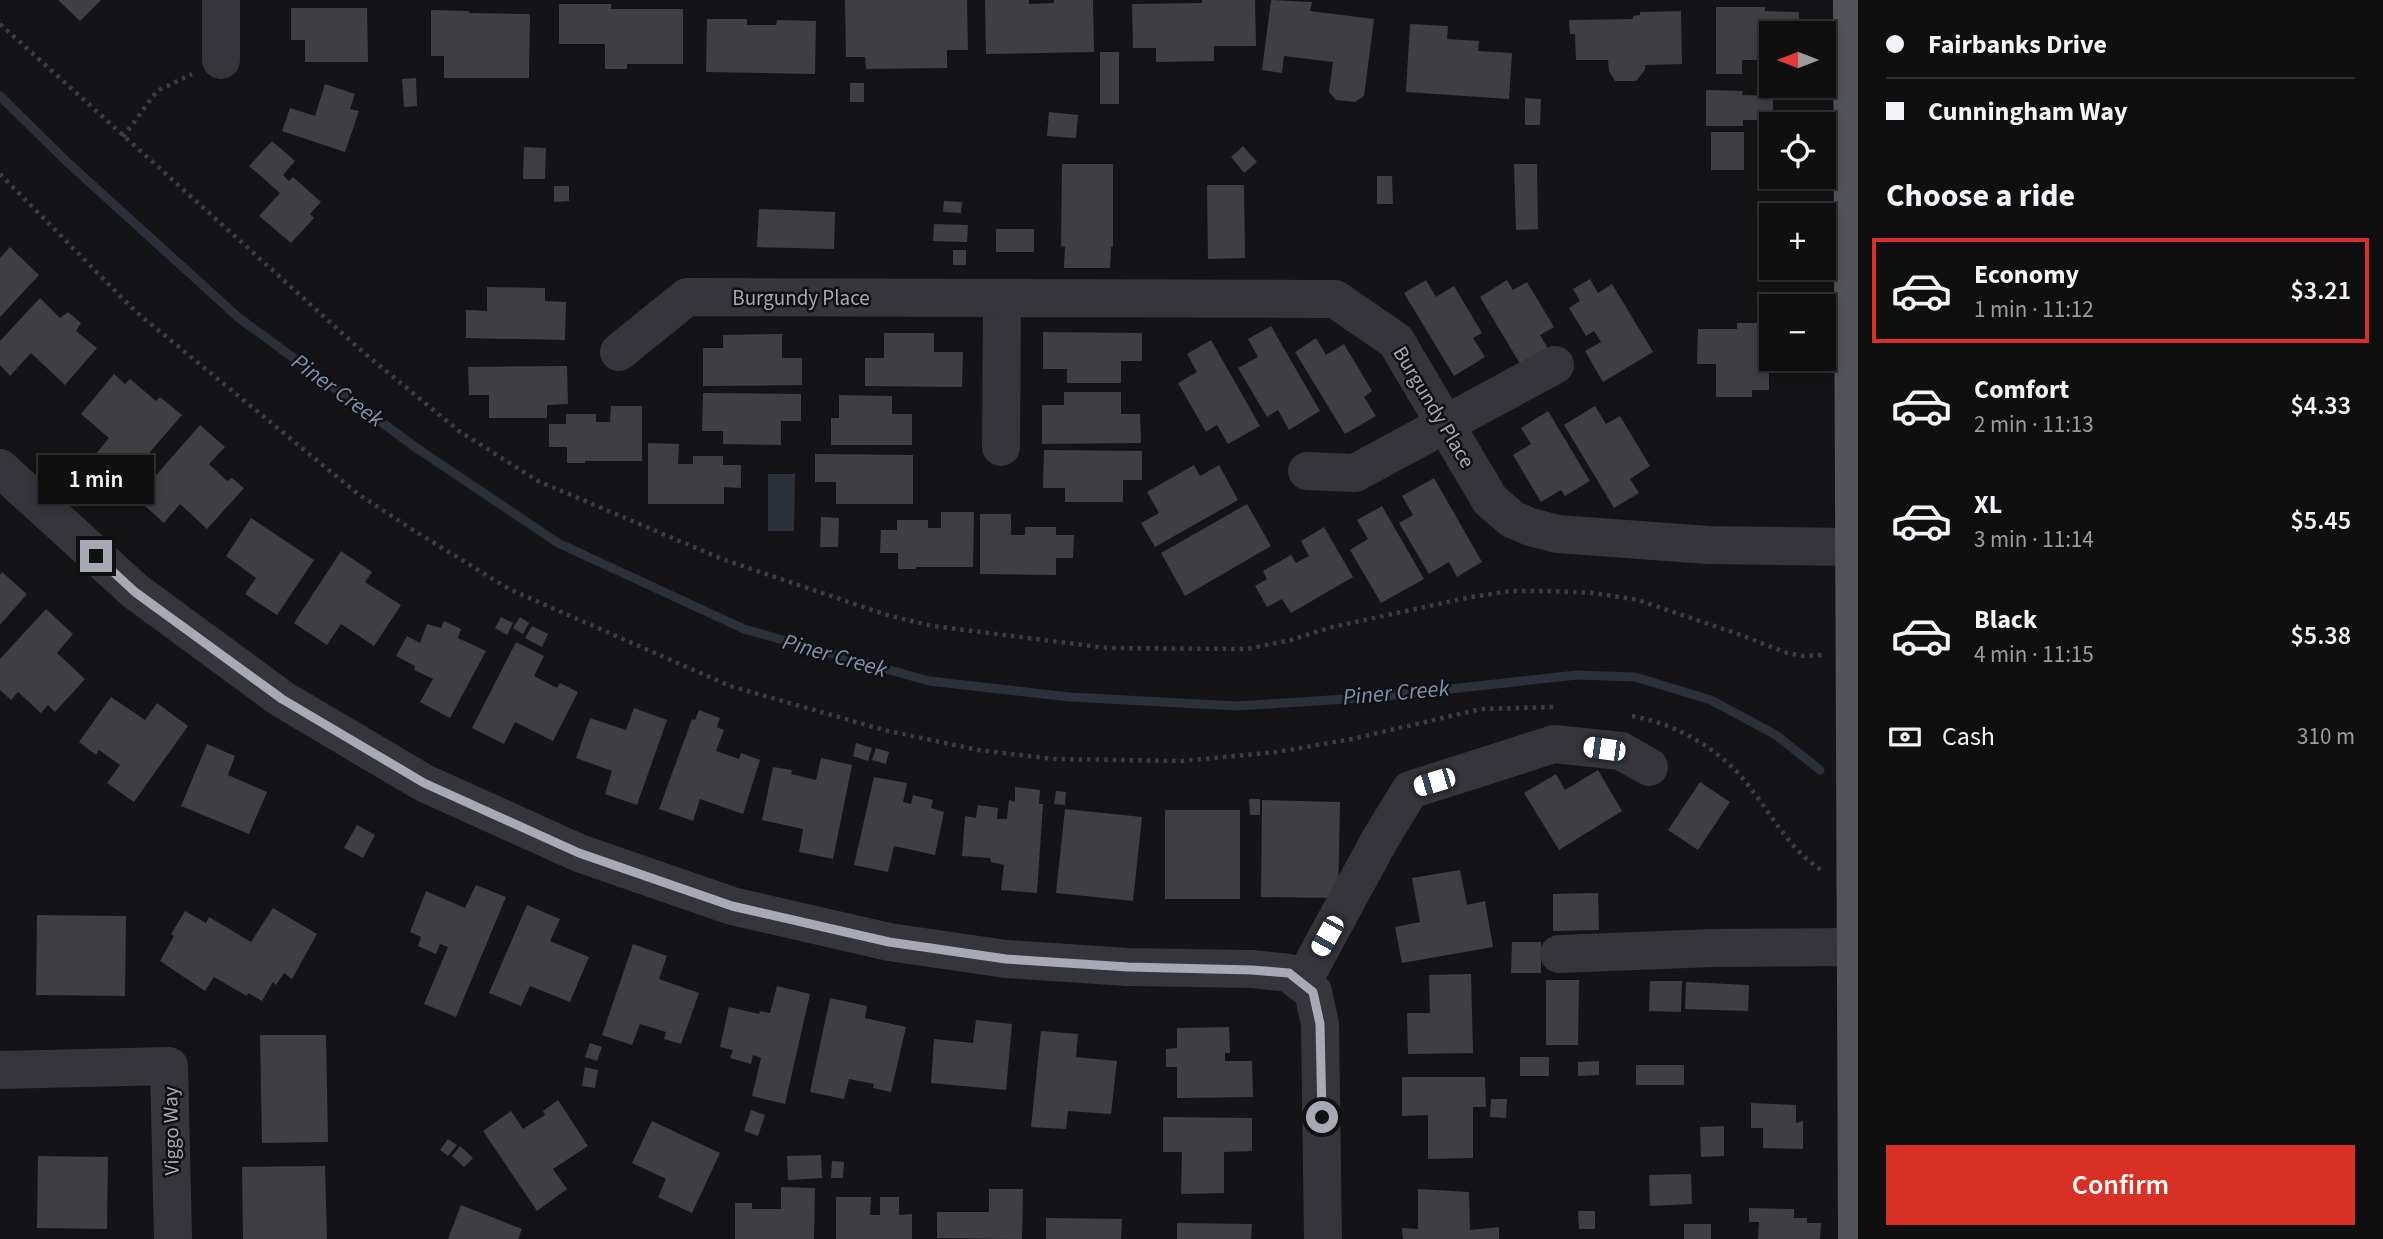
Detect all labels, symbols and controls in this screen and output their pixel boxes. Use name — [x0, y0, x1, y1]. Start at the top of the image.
north arrow — [1759, 21, 1836, 98]
map controls — [1759, 21, 1836, 371]
text: Fairbanks Drive — [1928, 26, 2107, 63]
text: Cunningham Way — [1928, 93, 2127, 130]
button: locate — [1759, 112, 1836, 189]
text: Choose a ride — [1886, 173, 2075, 219]
button: + — [1759, 203, 1836, 280]
text: Economy — [1974, 256, 2079, 293]
icon: car — [1890, 259, 1953, 322]
text: $3.21 — [2290, 272, 2351, 309]
street label: Burgundy Place — [732, 283, 870, 313]
text: 1 min · 11:12 — [1974, 293, 2094, 326]
button: − — [1759, 294, 1836, 371]
street label: Burgundy Place — [1386, 340, 1482, 474]
water label: Piner Creek — [285, 346, 392, 436]
text: Comfort — [1974, 371, 2069, 408]
icon: car — [1890, 374, 1953, 437]
text: $4.33 — [2290, 387, 2351, 424]
text: 2 min · 11:13 — [1974, 408, 2094, 441]
callout: 1 min — [38, 454, 154, 504]
text: 1 min — [69, 463, 123, 496]
text: XL — [1974, 486, 2002, 523]
icon: car — [1890, 489, 1953, 552]
text: $5.45 — [2290, 502, 2351, 539]
text: 3 min · 11:14 — [1974, 523, 2094, 556]
route end — [80, 540, 112, 572]
text: Black — [1974, 601, 2037, 638]
icon: car — [1890, 604, 1953, 667]
text: $5.38 — [2290, 617, 2351, 654]
water label: Piner Creek — [779, 625, 892, 686]
text: 4 min · 11:15 — [1974, 638, 2094, 671]
water label: Piner Creek — [1341, 671, 1452, 714]
icon: cash — [1886, 718, 1924, 756]
text: Cash — [1942, 718, 1995, 755]
text: 310 m — [2297, 720, 2355, 753]
car — [1582, 736, 1627, 762]
car — [1411, 766, 1458, 798]
car — [1308, 913, 1347, 959]
street label: Viggo Way — [155, 1086, 187, 1176]
route start — [1306, 1101, 1338, 1133]
button: Confirm — [1886, 1145, 2355, 1225]

